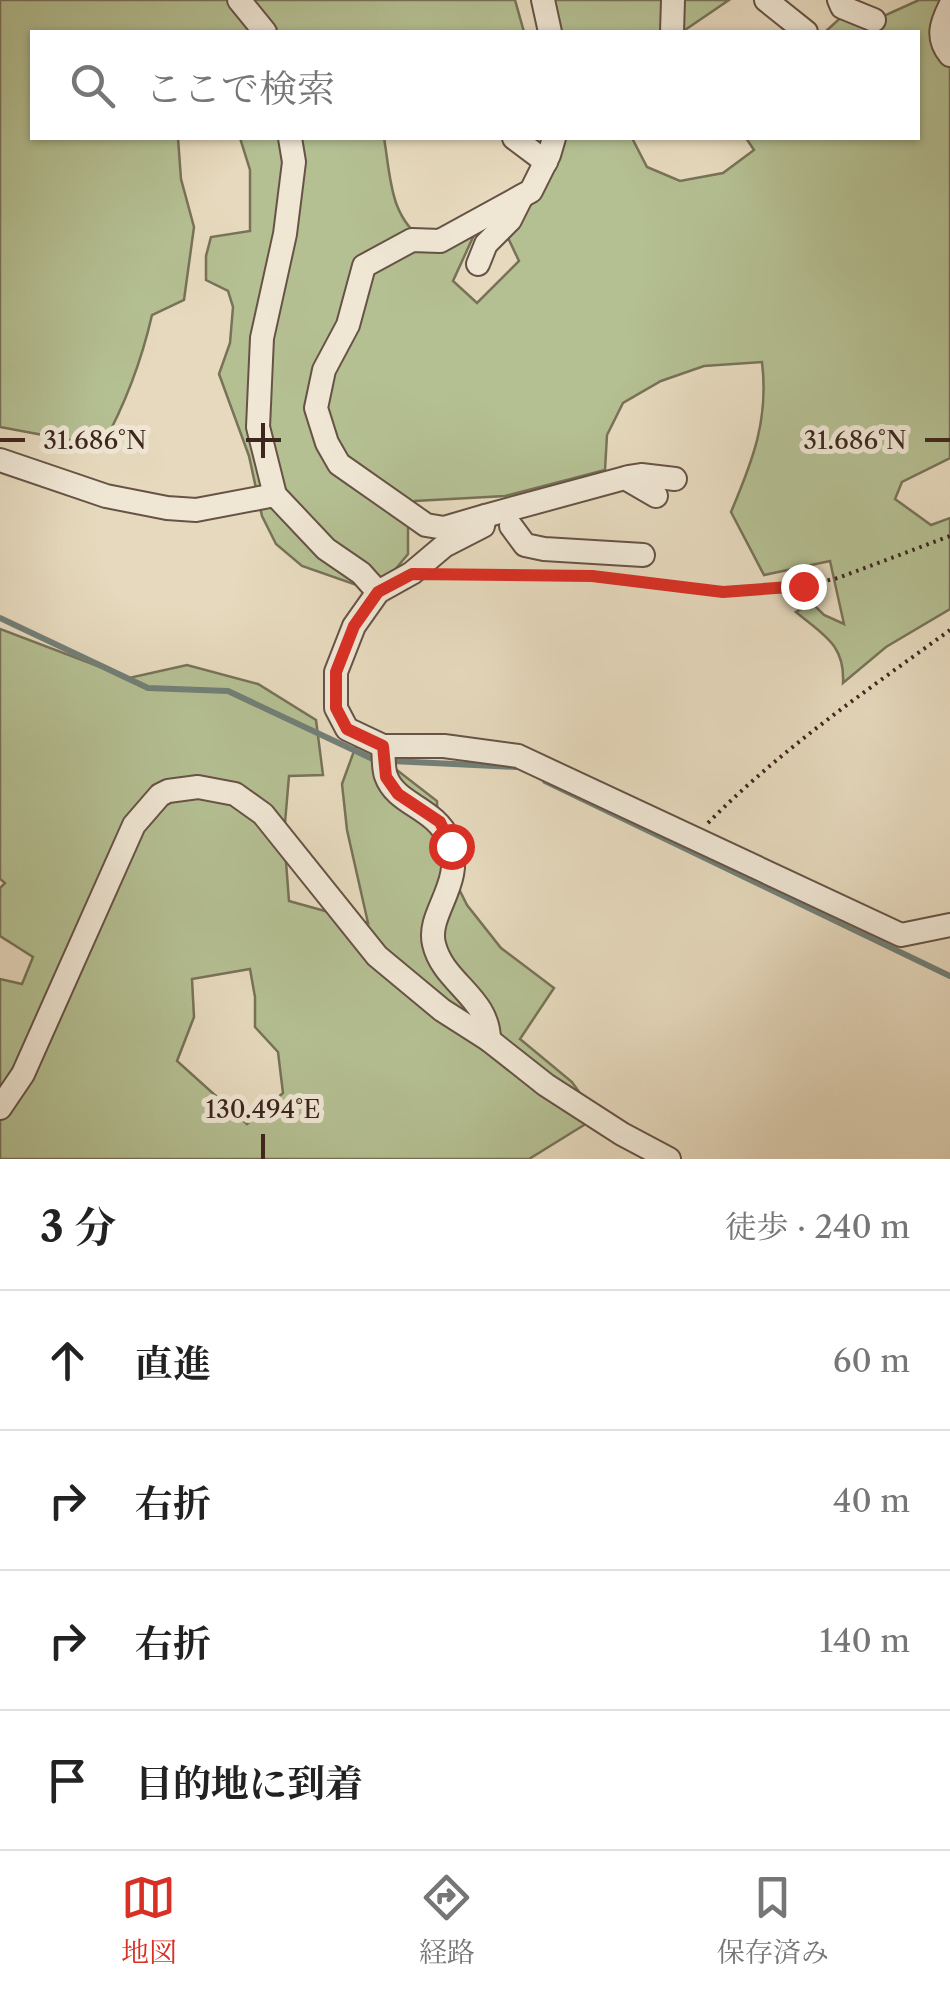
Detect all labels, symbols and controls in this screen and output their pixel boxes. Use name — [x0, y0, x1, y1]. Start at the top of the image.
search box — [30, 30, 920, 140]
icon: search — [65, 58, 120, 113]
text: ここで検索 — [145, 65, 335, 112]
text: 31.686°N — [43, 425, 147, 456]
text: 31.686°N — [803, 425, 907, 456]
route end — [781, 564, 827, 610]
route start — [429, 824, 475, 870]
text: 130.494°E — [205, 1094, 321, 1125]
text: 3 分 — [40, 1201, 116, 1253]
text: 徒歩 · 240 m — [724, 1207, 910, 1246]
icon: ahead — [40, 1333, 95, 1388]
text: 直進 — [135, 1340, 211, 1387]
text: 60 m — [833, 1341, 910, 1380]
icon: right — [40, 1473, 95, 1528]
text: 右折 — [135, 1480, 211, 1527]
text: 40 m — [833, 1481, 910, 1520]
icon: right — [40, 1613, 95, 1668]
text: 右折 — [135, 1620, 211, 1667]
text: 140 m — [819, 1621, 910, 1660]
icon: arrive — [40, 1753, 95, 1808]
text: 目的地に到着 — [135, 1760, 363, 1807]
tab: 地図 — [121, 1870, 177, 1970]
tab: 経路 — [419, 1870, 475, 1970]
tab: 保存済み — [717, 1870, 829, 1970]

